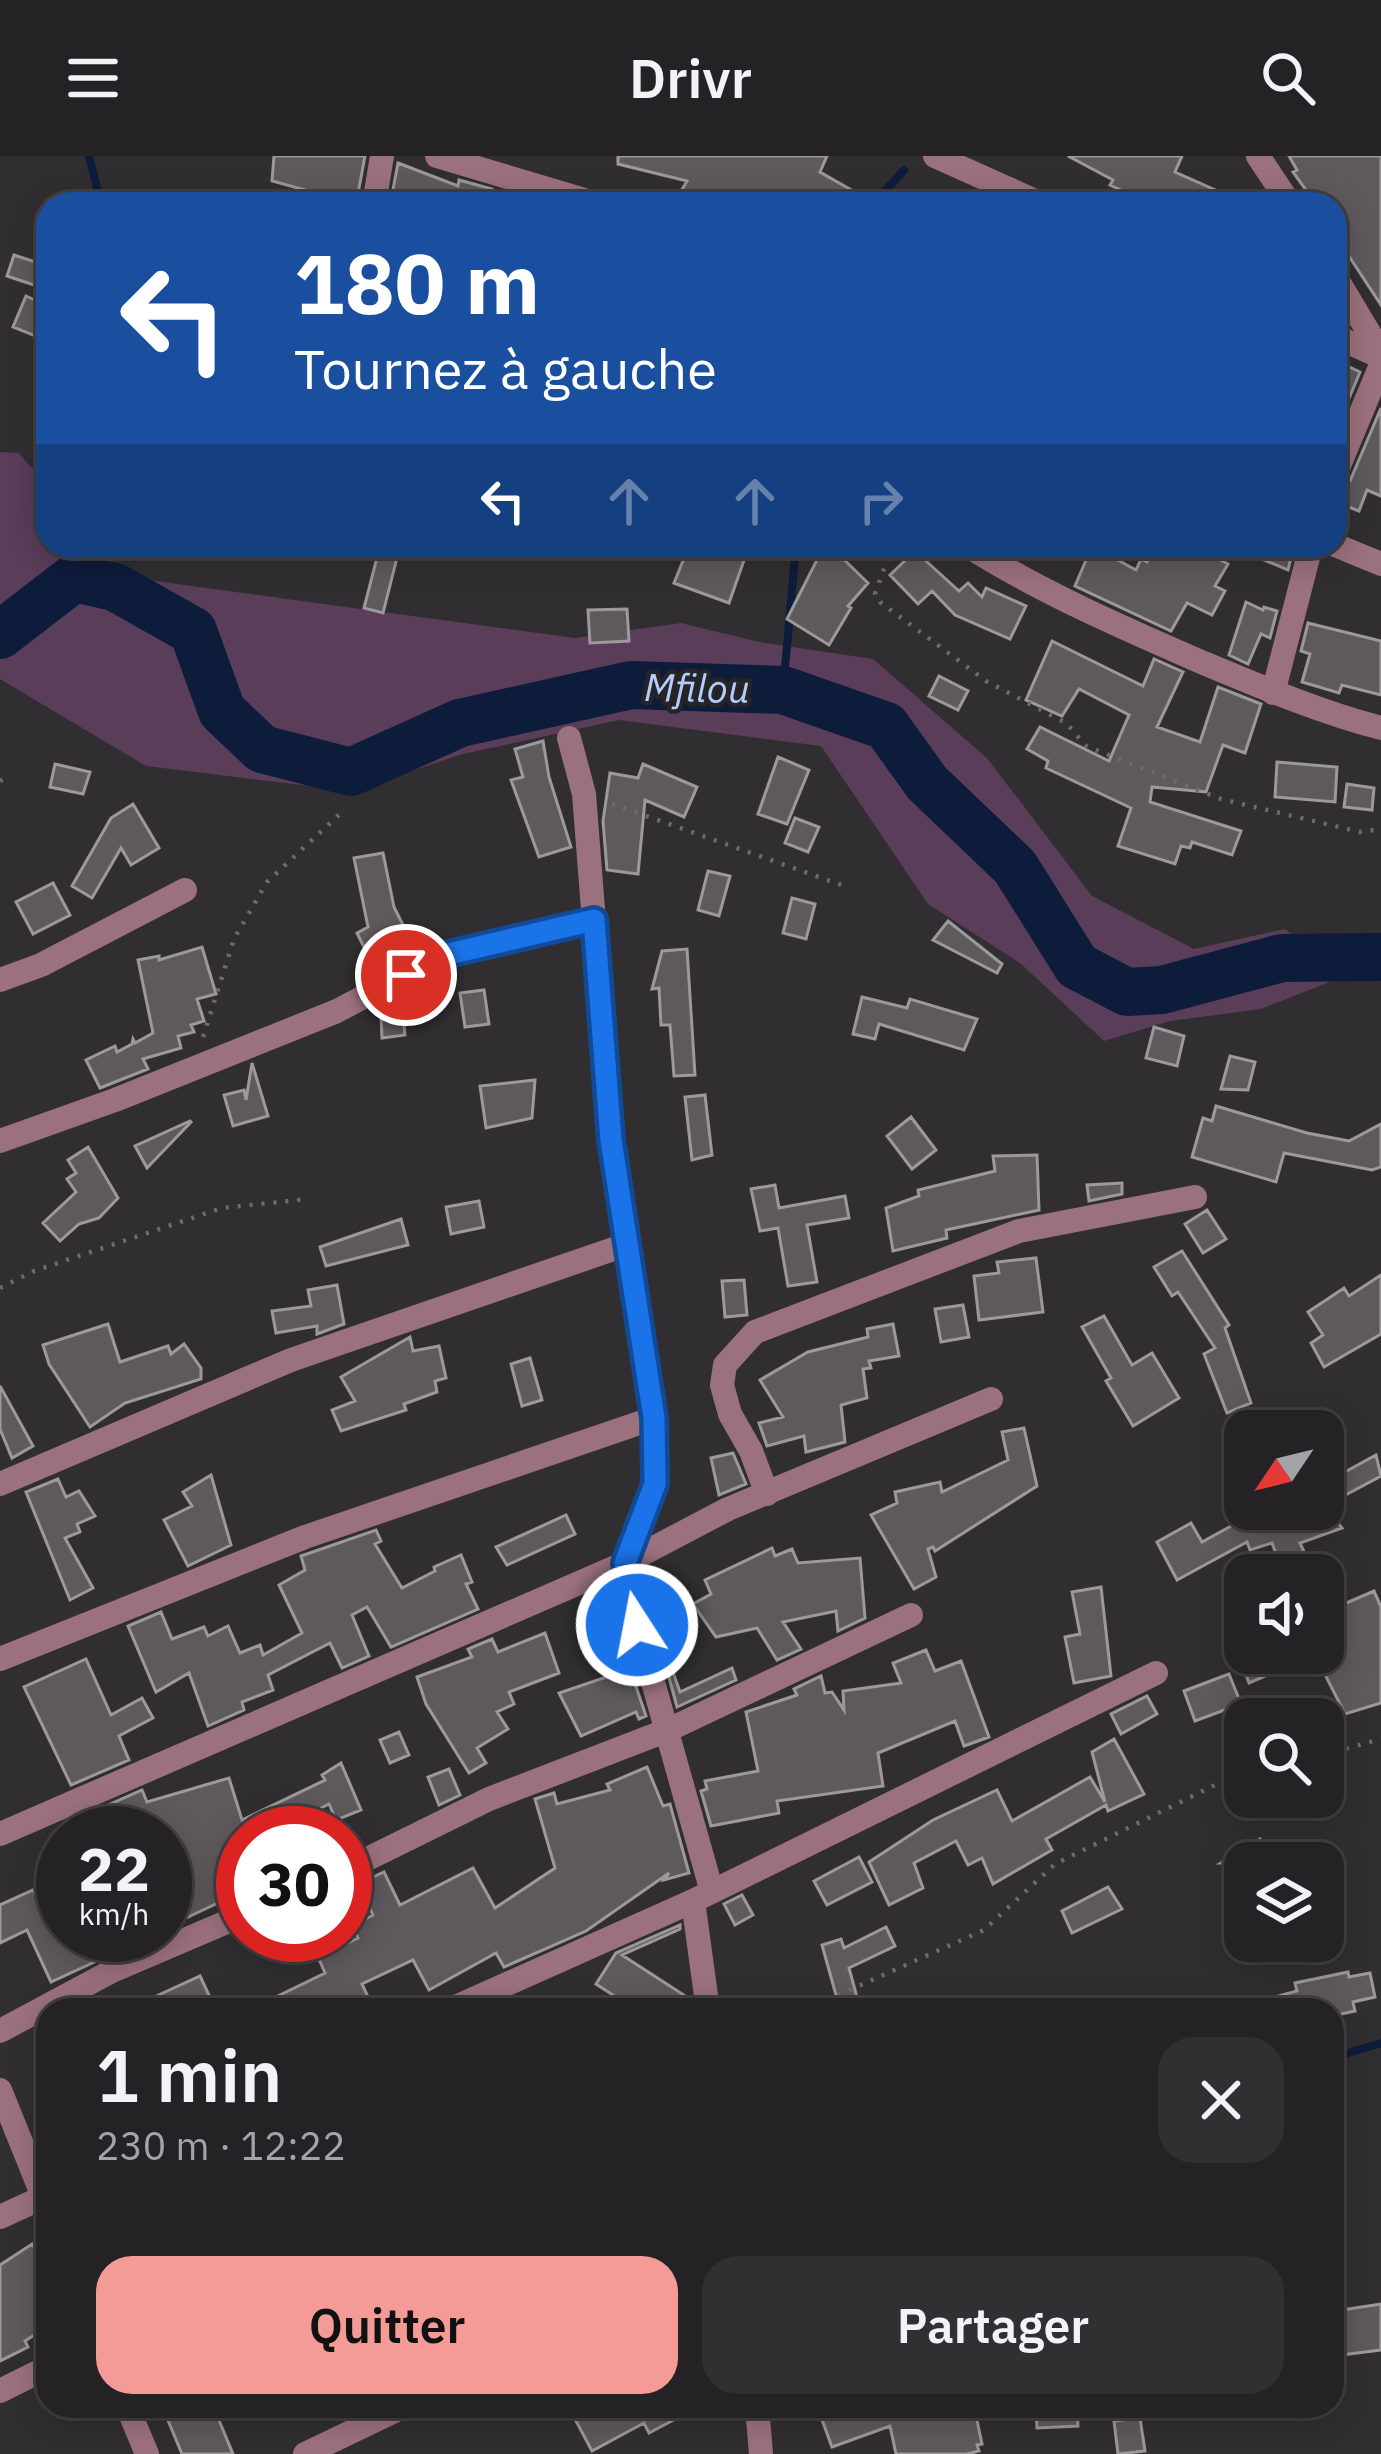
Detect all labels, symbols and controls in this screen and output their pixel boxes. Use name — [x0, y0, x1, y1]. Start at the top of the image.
text: Drivr — [629, 43, 752, 113]
icon: menu — [60, 45, 126, 111]
icon: search — [1255, 45, 1321, 111]
text: 180 m — [294, 228, 540, 337]
icon: left — [96, 240, 252, 396]
text: Tournez à gauche — [294, 334, 717, 404]
icon: left — [470, 468, 536, 534]
icon: ahead — [596, 468, 662, 534]
icon: ahead — [722, 468, 788, 534]
icon: right — [848, 468, 914, 534]
water label: Mfilou — [644, 661, 750, 714]
pin — [355, 924, 457, 1026]
icon: arrive — [373, 942, 439, 1008]
north arrow — [1224, 1410, 1344, 1530]
map controls — [1224, 1410, 1344, 1962]
button: sound — [1224, 1554, 1344, 1674]
position arrow — [574, 1562, 700, 1688]
button: search — [1224, 1698, 1344, 1818]
speed limit sign: 30 — [216, 1806, 372, 1962]
text: 22 — [78, 1829, 150, 1908]
button: layers — [1224, 1842, 1344, 1962]
text: km/h — [79, 1894, 149, 1933]
text: 1 min — [96, 2028, 282, 2122]
button: close — [1158, 2037, 1284, 2163]
text: 230 m · 12:22 — [96, 2120, 346, 2171]
button: Quitter — [96, 2256, 678, 2394]
button: Partager — [702, 2256, 1284, 2394]

